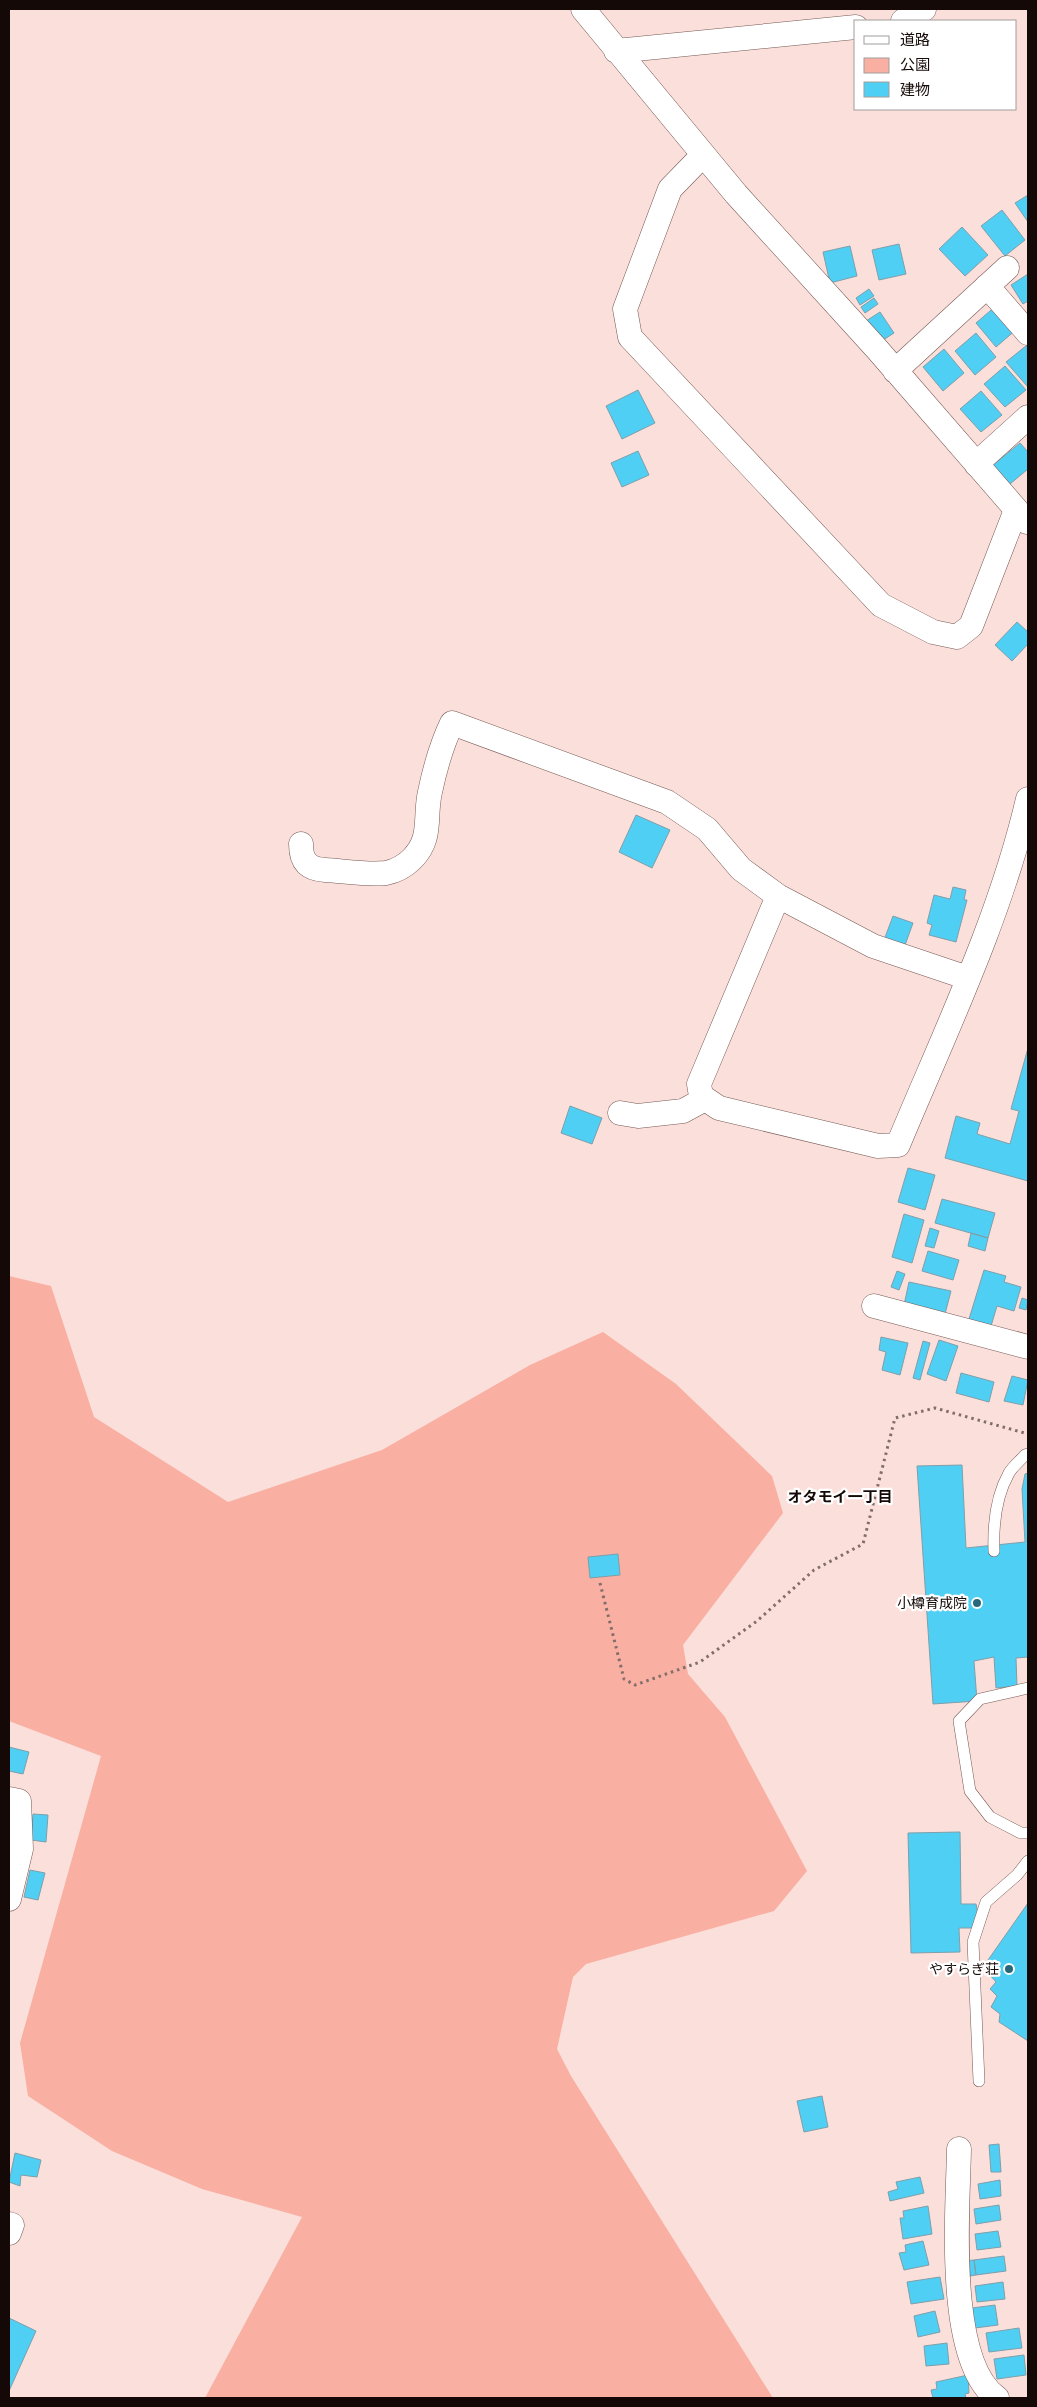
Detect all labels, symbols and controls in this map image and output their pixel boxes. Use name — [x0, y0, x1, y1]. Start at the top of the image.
legend — [854, 20, 1017, 110]
text: 道路 — [900, 29, 930, 49]
text: 公園 — [900, 54, 930, 74]
text: 建物 — [900, 79, 930, 99]
district label: オタモイ一丁目 — [787, 1486, 893, 1506]
place label: 小樽育成院 — [897, 1593, 967, 1612]
marker: 小樽育成院 — [971, 1597, 983, 1609]
place label: やすらぎ荘 — [929, 1959, 999, 1978]
marker: やすらぎ荘 — [1003, 1963, 1015, 1975]

